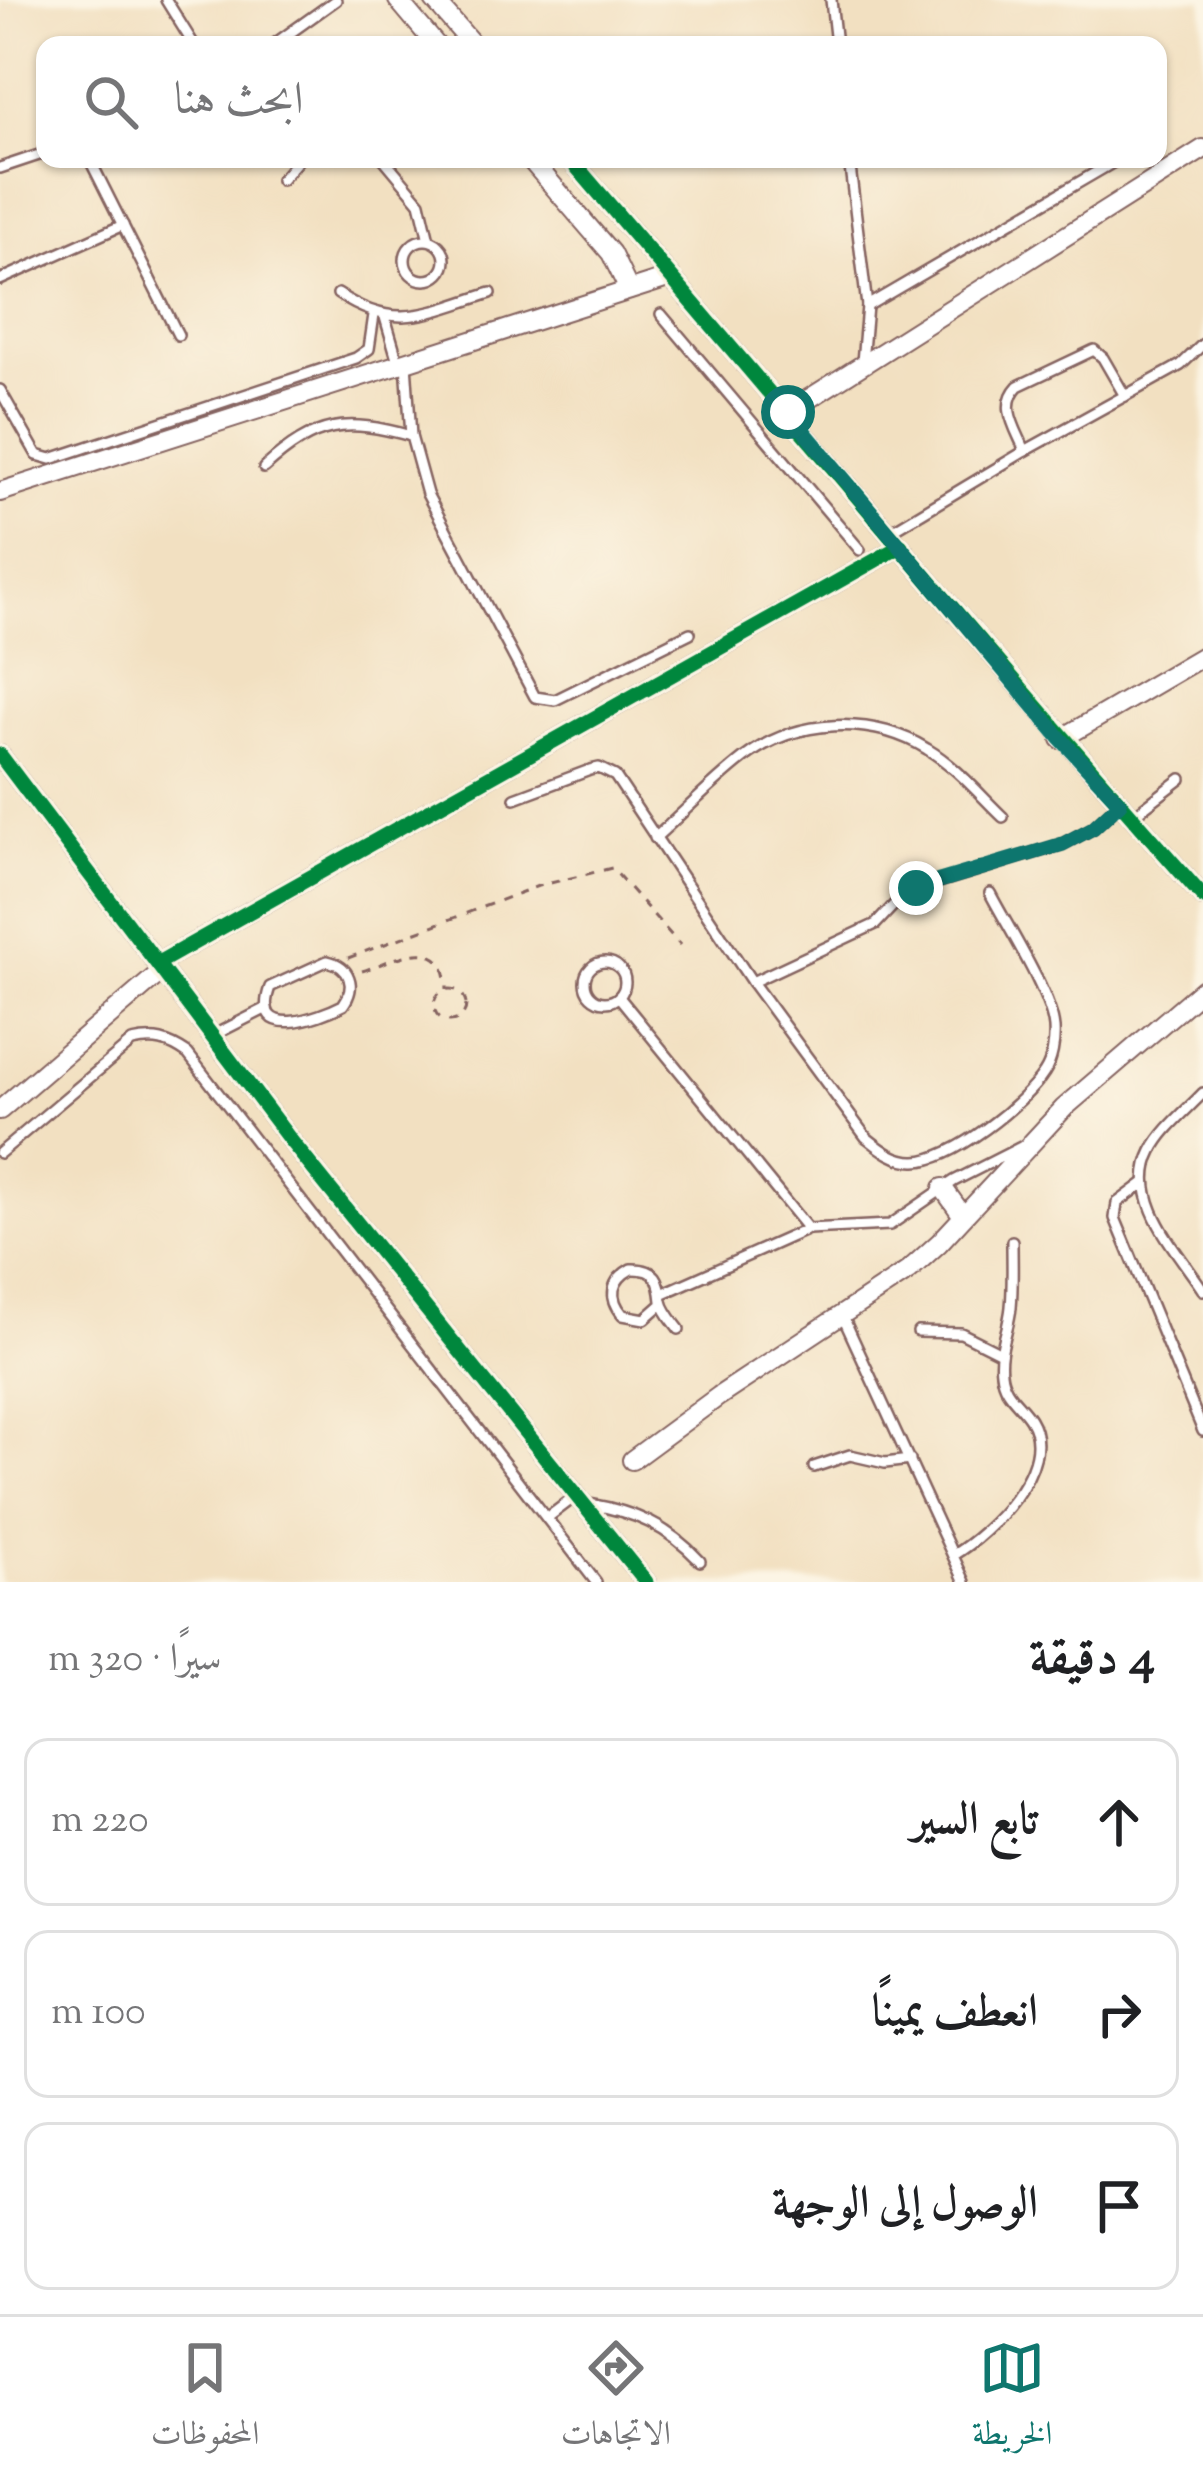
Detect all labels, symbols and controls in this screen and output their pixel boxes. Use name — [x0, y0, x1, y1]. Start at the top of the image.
search box — [36, 36, 1167, 168]
icon: search — [78, 69, 144, 135]
text: ابحث هنا — [174, 70, 304, 135]
route start — [761, 385, 815, 439]
route end — [889, 861, 943, 915]
text: 4 دقيقة — [1029, 1624, 1155, 1697]
text: سيرًا · 320 m — [48, 1633, 222, 1689]
icon: ahead — [1086, 1789, 1152, 1855]
text: تابع السير — [911, 1790, 1038, 1855]
text: 220 m — [51, 1794, 149, 1850]
icon: right — [1086, 1981, 1152, 2047]
text: انعطف يمينًا — [872, 1982, 1038, 2047]
text: 100 m — [51, 1986, 146, 2042]
icon: arrive — [1086, 2173, 1152, 2239]
text: الوصول إلى الوجهة — [772, 2174, 1038, 2239]
tab: المحفوظات — [151, 2335, 259, 2465]
tab: الاتجاهات — [561, 2335, 671, 2465]
tab: الخريطة — [972, 2335, 1052, 2465]

